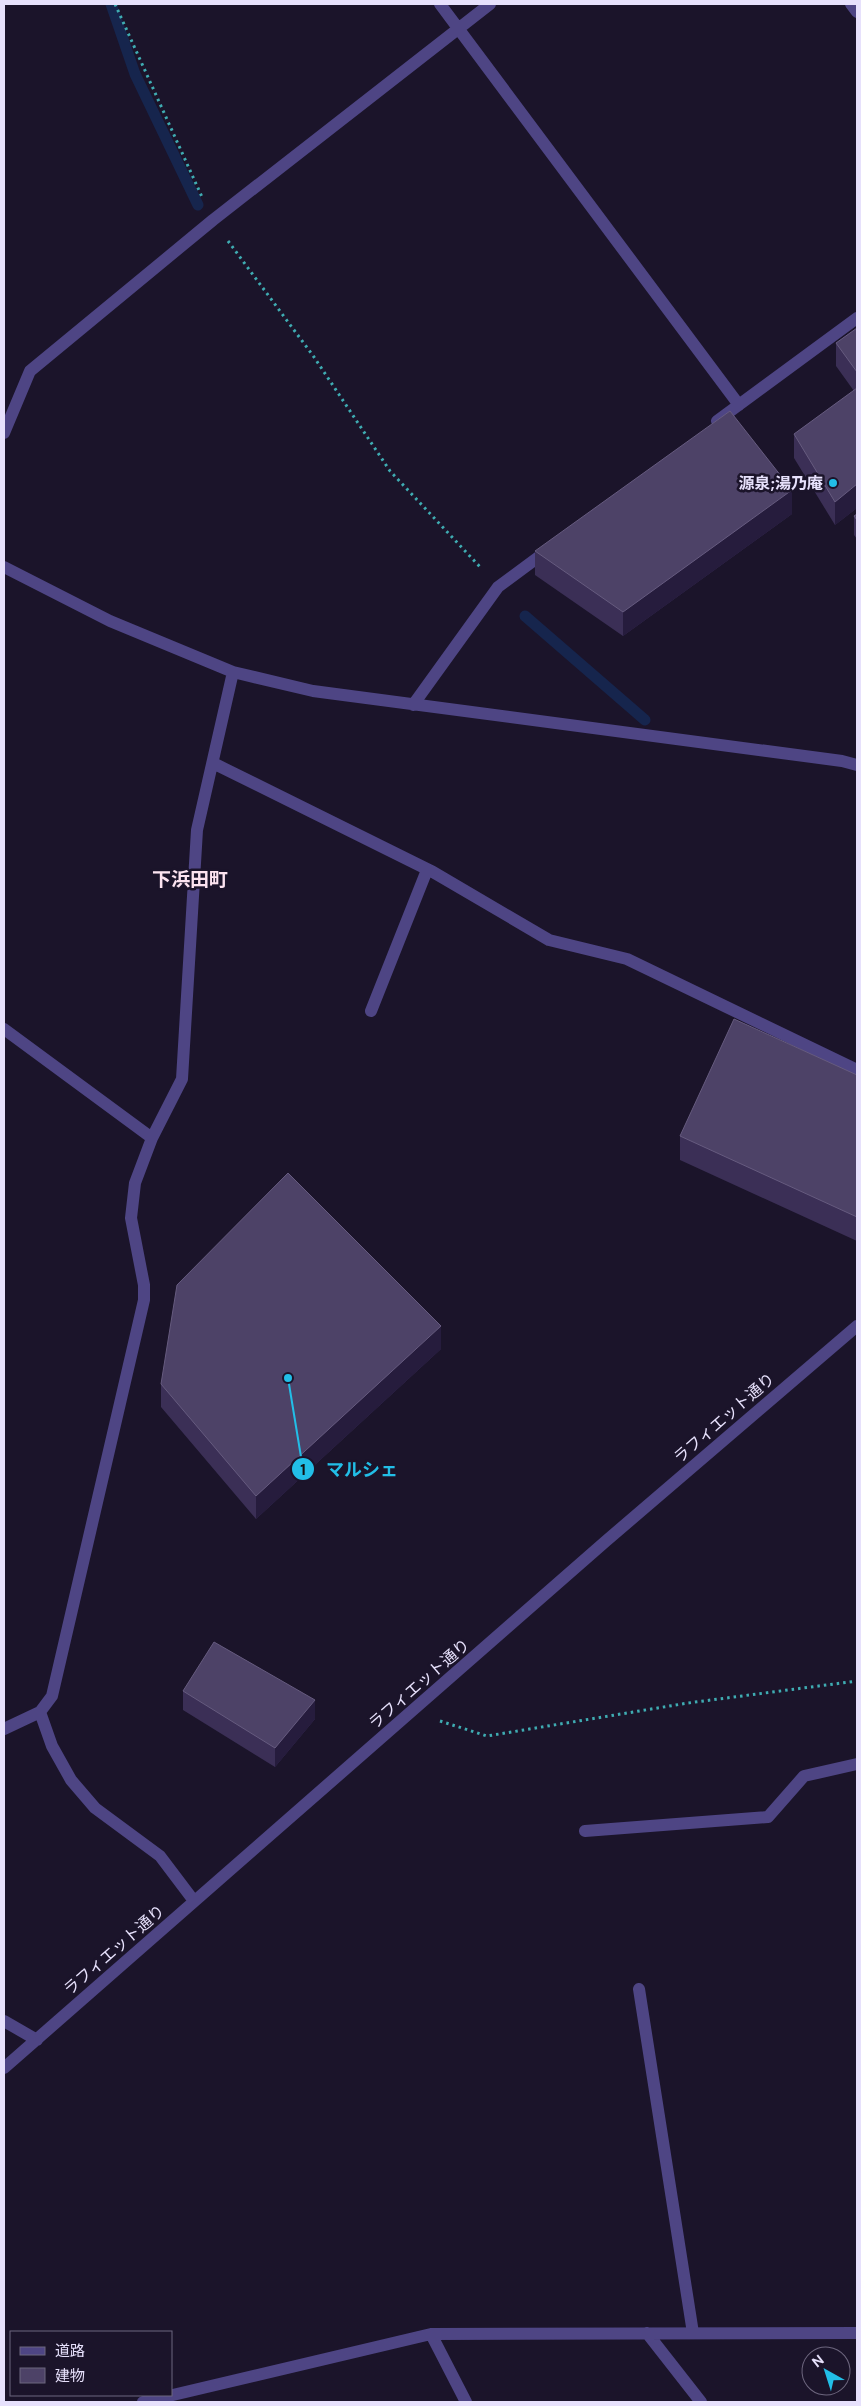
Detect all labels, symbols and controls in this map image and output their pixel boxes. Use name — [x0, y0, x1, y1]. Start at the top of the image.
place label: 源泉;湯乃庵 — [739, 473, 823, 494]
marker: 源泉;湯乃庵 — [827, 477, 839, 489]
district label: 下浜田町 — [152, 867, 228, 892]
street label: ラフィエット通り — [669, 1368, 779, 1468]
callout: マルシェ — [291, 1453, 408, 1486]
text: マルシェ — [326, 1458, 398, 1482]
text: 1 — [300, 1460, 306, 1480]
street label: ラフィエット通り — [364, 1634, 474, 1734]
street label: ラフィエット通り — [59, 1900, 169, 2000]
legend — [10, 2331, 172, 2396]
text: 道路 — [55, 2341, 85, 2361]
north arrow — [801, 2346, 851, 2396]
text: N — [808, 2351, 827, 2371]
text: 建物 — [55, 2366, 85, 2386]

